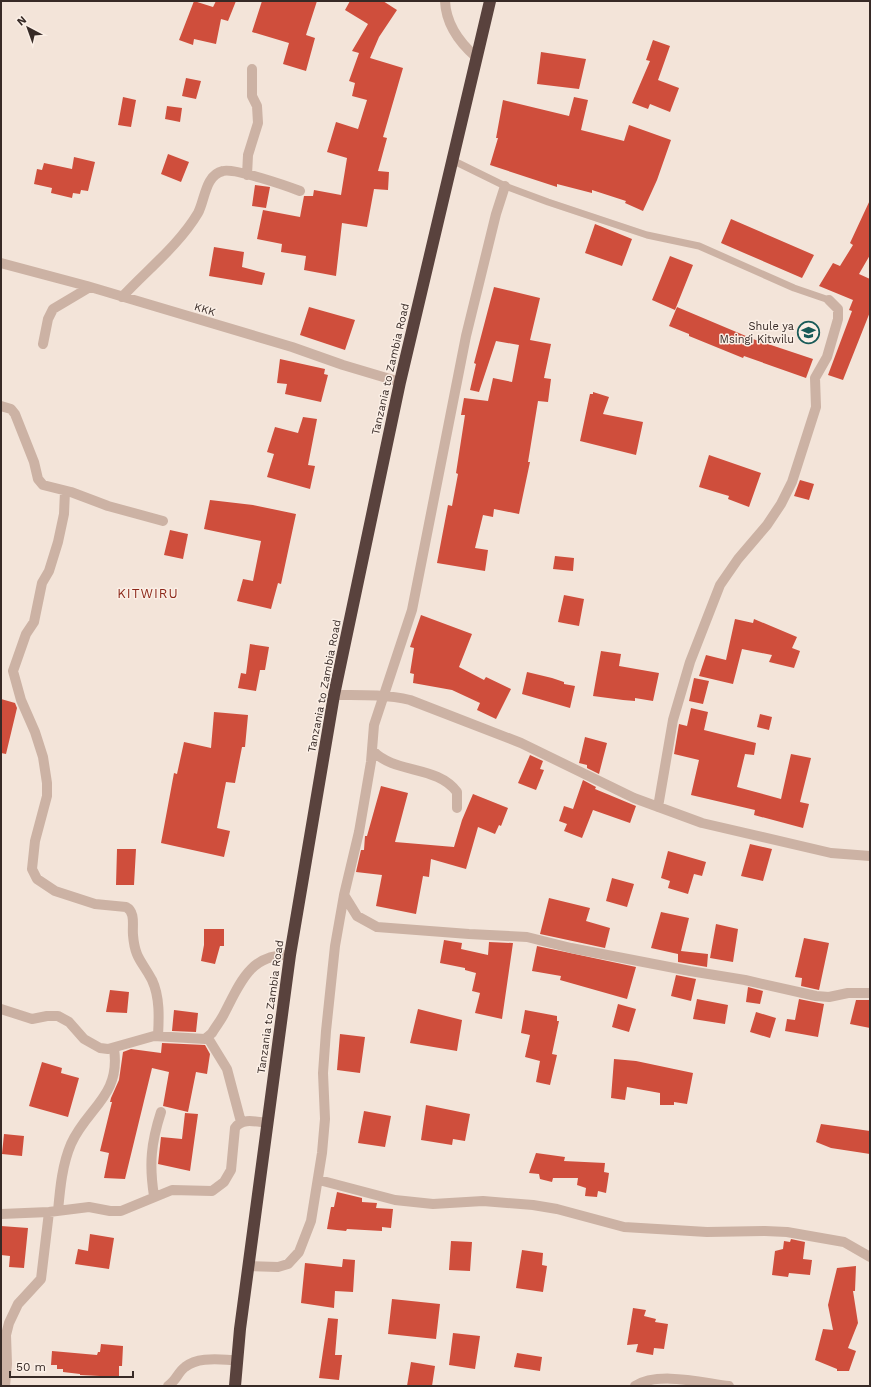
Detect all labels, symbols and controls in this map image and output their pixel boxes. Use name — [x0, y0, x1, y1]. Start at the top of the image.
north arrow — [8, 8, 48, 48]
text: N — [14, 13, 29, 28]
street label: KKK — [193, 300, 217, 319]
street label: Tanzania to Zambia Road — [369, 302, 412, 436]
school or university icon: Shule ya Msingi Kitwilu — [796, 319, 822, 345]
place label: Shule ya Msingi Kitwilu — [720, 320, 794, 346]
district label: KITWIRU — [117, 586, 179, 601]
street label: Tanzania to Zambia Road — [305, 619, 344, 754]
street label: Tanzania to Zambia Road — [255, 939, 286, 1075]
scale bar — [10, 1353, 133, 1379]
text: 50 m — [16, 1360, 46, 1374]

